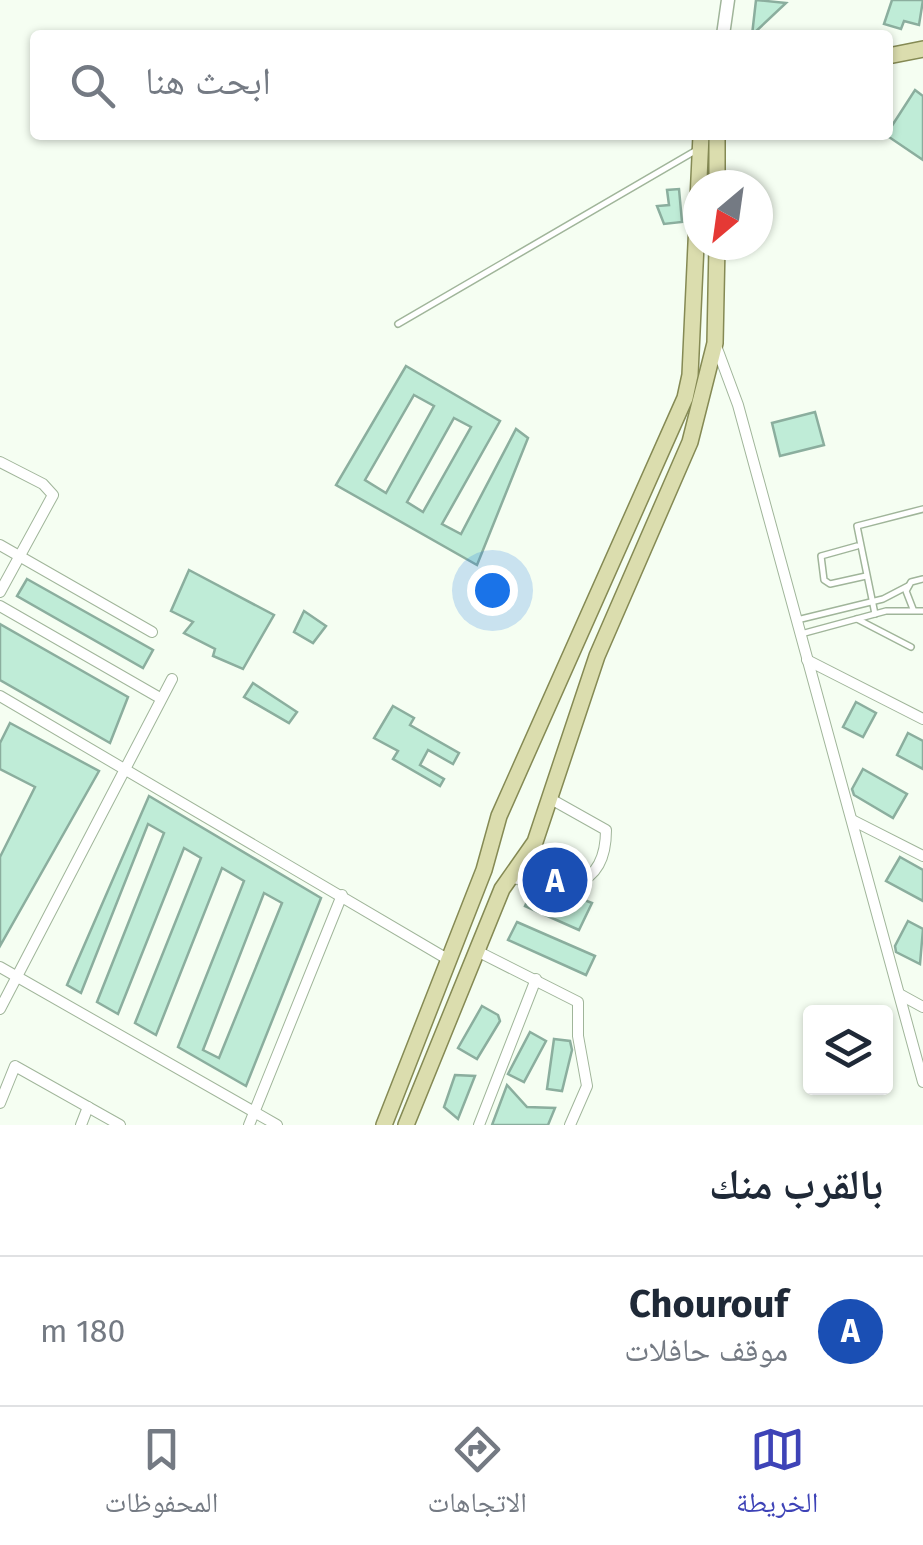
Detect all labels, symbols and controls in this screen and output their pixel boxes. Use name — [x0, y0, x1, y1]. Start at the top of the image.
search box — [30, 30, 893, 140]
icon: search — [65, 58, 120, 113]
text: ابحث هنا — [145, 58, 271, 104]
north arrow — [683, 170, 773, 260]
your location — [467, 565, 518, 616]
pin: A — [522, 842, 588, 918]
map controls — [803, 1005, 893, 1095]
button: layers — [803, 1005, 893, 1095]
text: بالقرب منك — [709, 1160, 883, 1210]
text: Chourouf — [629, 1281, 788, 1327]
text: 180 m — [40, 1312, 125, 1350]
text: A — [841, 1312, 860, 1350]
text: موقف حافلات — [624, 1331, 788, 1369]
tab: المحفوظات — [105, 1422, 218, 1530]
tab: الاتجاهات — [428, 1422, 527, 1530]
tab: الخريطة — [736, 1422, 818, 1530]

